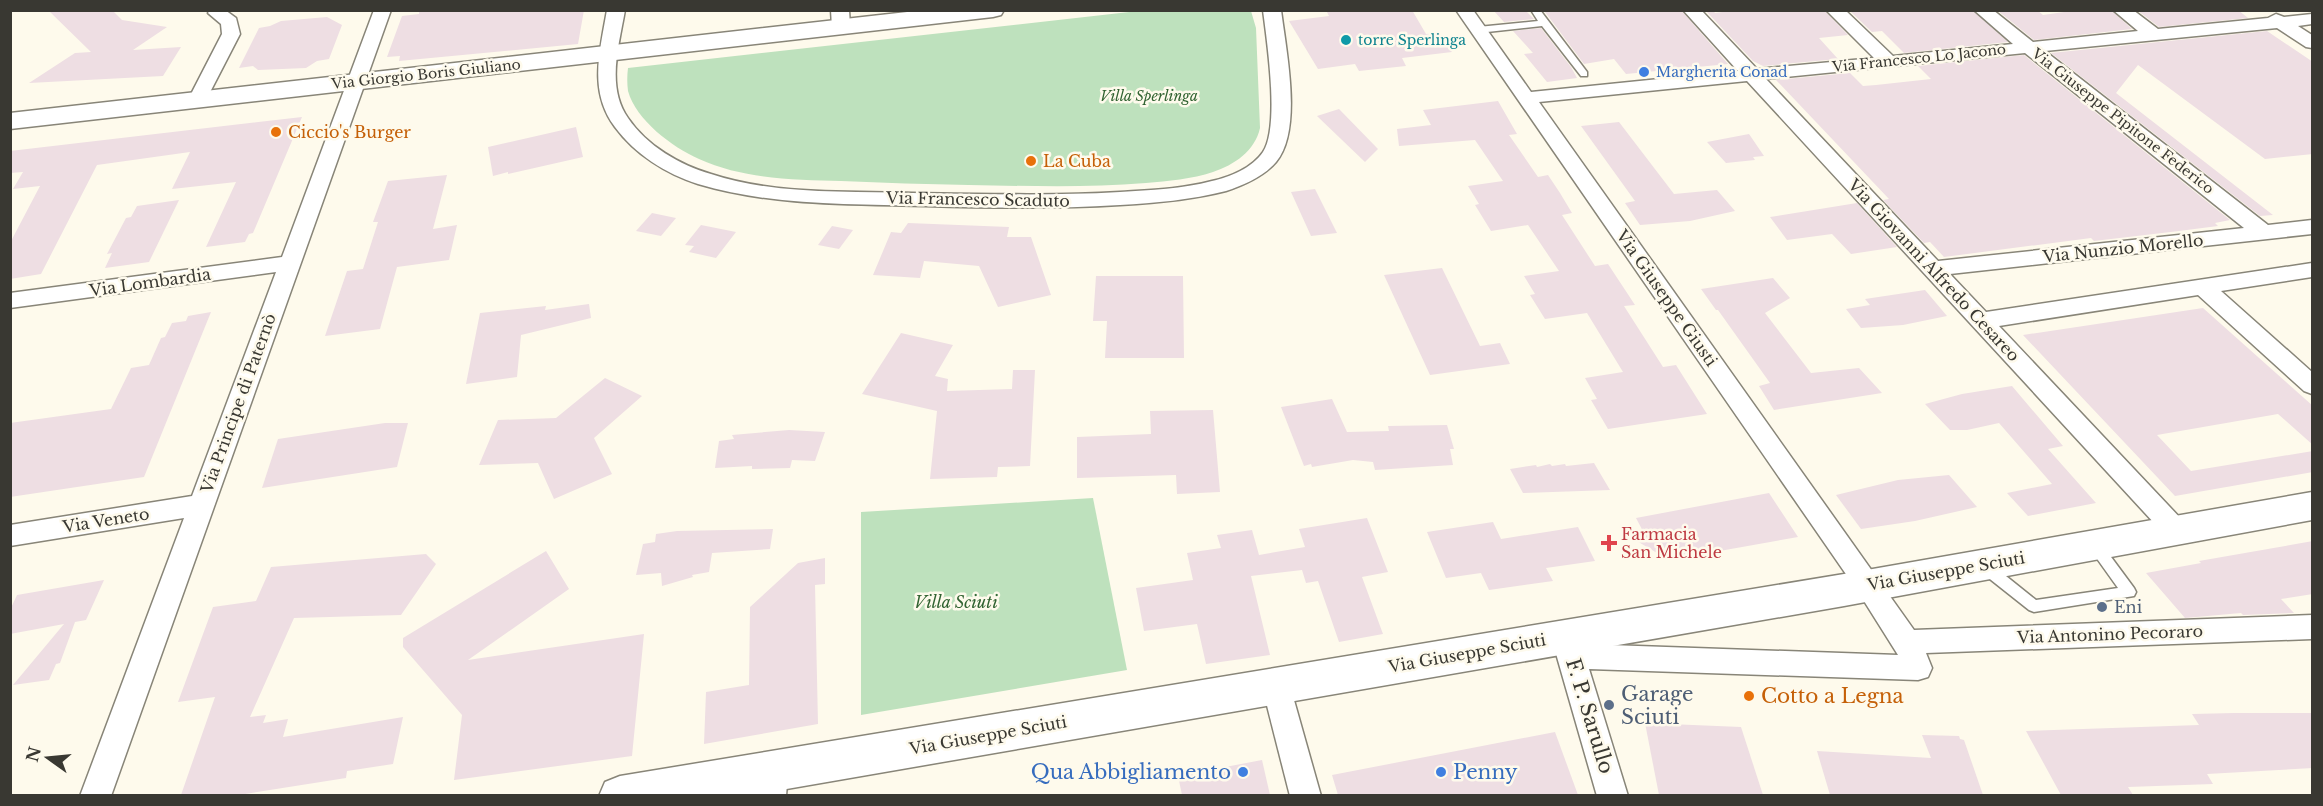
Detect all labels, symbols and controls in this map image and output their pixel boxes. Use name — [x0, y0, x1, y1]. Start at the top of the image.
place label: torre Sperlinga — [1358, 31, 1466, 49]
marker: torre Sperlinga — [1339, 33, 1353, 47]
street label: Via Francesco Lo Jacono — [1830, 40, 2007, 76]
street label: Via Giuseppe Pipitone Federico — [2028, 44, 2218, 198]
street label: Via Giorgio Boris Giuliano — [329, 55, 522, 93]
place label: Margherita Conad — [1656, 63, 1788, 81]
marker: Margherita Conad — [1637, 65, 1651, 79]
park label: Villa Sperlinga — [1100, 87, 1198, 105]
place label: Ciccio's Burger — [288, 122, 411, 142]
marker: Ciccio's Burger — [269, 125, 283, 139]
place label: La Cuba — [1043, 151, 1111, 171]
marker: La Cuba — [1024, 154, 1038, 168]
street label: Via Giovanni Alfredo Cesareo — [1843, 174, 2024, 365]
street label: Via Francesco Scaduto — [885, 187, 1070, 211]
street label: Via Giuseppe Giusti — [1612, 225, 1722, 371]
street label: Via Nunzio Morello — [2041, 230, 2204, 266]
street label: Via Lombardia — [87, 264, 212, 301]
street label: Via Principe di Paternò — [196, 310, 280, 497]
street label: Via Veneto — [60, 503, 151, 537]
place label: Farmacia San Michele — [1621, 524, 1722, 562]
marker: Farmacia San Michele — [1602, 536, 1616, 550]
street label: Via Giuseppe Sciuti — [1865, 547, 2027, 595]
park label: Villa Sciuti — [914, 592, 998, 612]
place label: Eni — [2114, 597, 2143, 617]
marker: Eni — [2095, 600, 2109, 614]
street label: Via Antonino Pecoraro — [2016, 621, 2203, 647]
street label: Via Giuseppe Sciuti — [1386, 629, 1548, 677]
street label: F. P. Sarullo — [1561, 655, 1619, 777]
place label: Garage Sciuti — [1621, 682, 1693, 729]
place label: Cotto a Legna — [1761, 684, 1904, 708]
marker: Cotto a Legna — [1742, 689, 1756, 703]
marker: Garage Sciuti — [1602, 698, 1616, 712]
street label: Via Giuseppe Sciuti — [907, 711, 1069, 759]
north arrow — [18, 728, 78, 788]
text: N — [22, 744, 45, 764]
place label: Qua Abbigliamento — [1031, 760, 1231, 784]
place label: Penny — [1453, 760, 1518, 784]
marker: Qua Abbigliamento — [1236, 765, 1250, 779]
marker: Penny — [1434, 765, 1448, 779]

